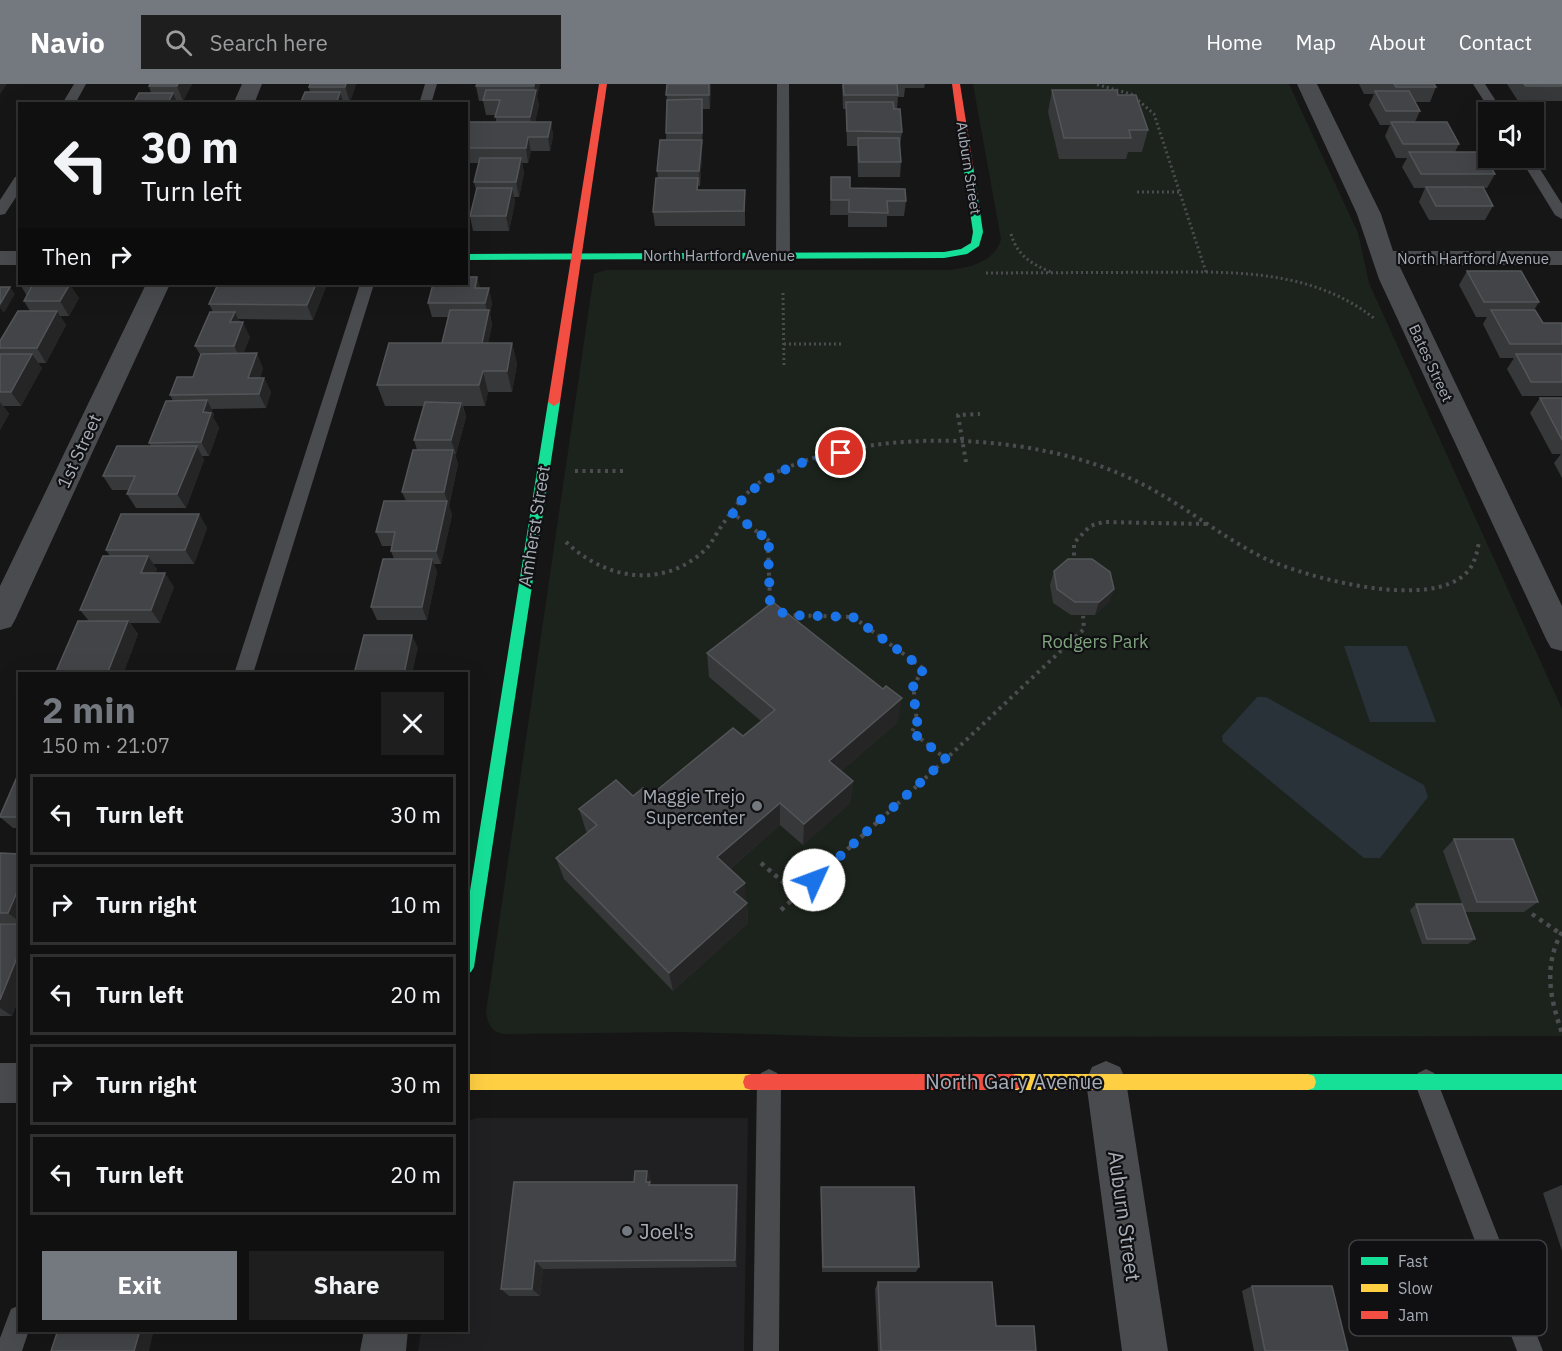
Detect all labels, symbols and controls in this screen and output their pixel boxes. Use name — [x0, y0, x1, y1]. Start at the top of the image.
search box — [141, 15, 561, 69]
text: Navio — [30, 24, 105, 61]
icon: search — [162, 26, 195, 59]
text: Search here — [210, 28, 328, 57]
text: Home — [1206, 28, 1263, 56]
text: Map — [1296, 28, 1336, 56]
text: About — [1369, 28, 1426, 56]
text: Contact — [1459, 28, 1532, 56]
map controls — [1478, 102, 1544, 168]
button: sound — [1478, 102, 1544, 168]
text: 30 m — [141, 120, 239, 175]
street label: Auburn Street — [952, 120, 986, 216]
icon: left — [42, 126, 120, 204]
text: Turn left — [141, 173, 242, 208]
icon: right — [104, 240, 137, 273]
text: Then — [42, 242, 92, 271]
street label: North Hartford Avenue — [643, 246, 795, 265]
street label: North Hartford Avenue — [1397, 249, 1549, 268]
street label: Bates Street — [1405, 321, 1457, 405]
street label: 1st Street — [52, 410, 106, 492]
pin — [815, 427, 866, 478]
icon: arrive — [824, 436, 857, 469]
street label: Amherst Street — [513, 464, 555, 588]
park label: Rodgers Park — [1041, 630, 1149, 653]
text: 2 min — [42, 686, 136, 733]
button: close — [381, 692, 444, 755]
text: 150 m · 21:07 — [42, 732, 170, 759]
place label: Maggie Trejo Supercenter — [643, 785, 745, 829]
icon: left — [45, 798, 78, 831]
marker: Maggie Trejo Supercenter — [750, 799, 764, 813]
text: Turn left — [96, 800, 184, 829]
text: 30 m — [390, 800, 441, 829]
position arrow — [782, 848, 846, 912]
icon: right — [45, 888, 78, 921]
text: Turn right — [96, 890, 197, 919]
text: 10 m — [390, 890, 441, 919]
icon: left — [45, 978, 78, 1011]
text: Turn left — [96, 980, 184, 1009]
text: 20 m — [390, 980, 441, 1009]
street label: North Gary Avenue — [925, 1067, 1103, 1095]
icon: right — [45, 1068, 78, 1101]
text: Turn right — [96, 1070, 197, 1099]
text: 30 m — [390, 1070, 441, 1099]
street label: Auburn Street — [1102, 1149, 1148, 1283]
icon: left — [45, 1158, 78, 1191]
text: Turn left — [96, 1160, 184, 1189]
text: 20 m — [390, 1160, 441, 1189]
place label: Joel's — [639, 1217, 694, 1245]
marker: Joel's — [620, 1224, 634, 1238]
legend — [1349, 1240, 1547, 1336]
button: Exit — [42, 1251, 237, 1320]
button: Share — [249, 1251, 444, 1320]
text: Fast — [1398, 1251, 1428, 1271]
text: Slow — [1398, 1278, 1433, 1298]
text: Jam — [1398, 1305, 1429, 1325]

